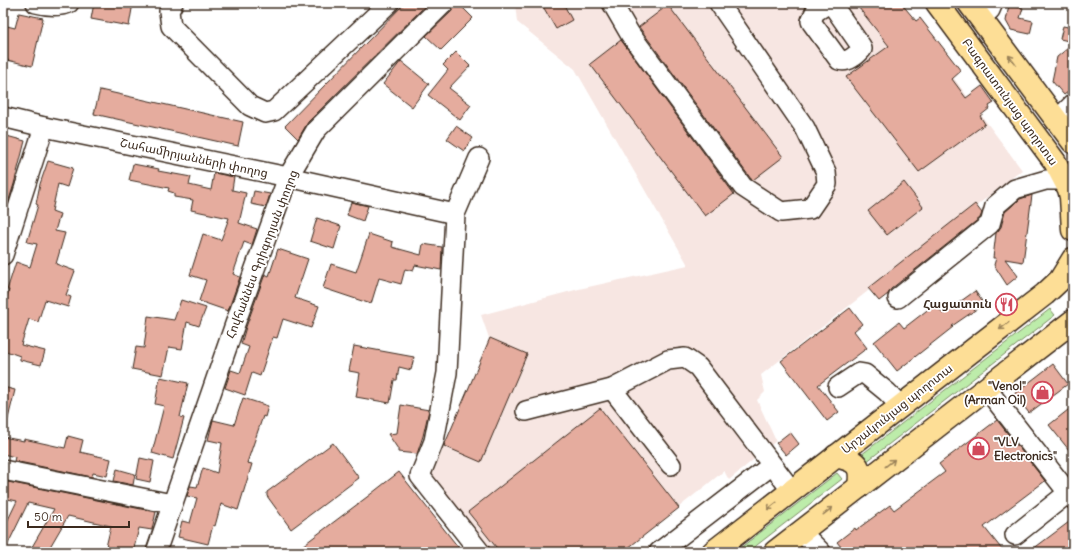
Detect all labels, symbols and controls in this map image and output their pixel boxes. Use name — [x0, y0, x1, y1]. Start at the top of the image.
street label: Բագրատունյաց պողոտա — [959, 35, 1062, 168]
one-way arrow — [1007, 55, 1016, 66]
street label: Շահամիրյանների փողոց — [119, 134, 269, 181]
street label: Հովհաննես Գրիգորյան փողոց — [222, 167, 301, 340]
restaurant icon: Հացատուն — [994, 291, 1020, 317]
place label: Հացատուն — [923, 296, 992, 311]
one-way arrow — [998, 322, 1009, 330]
street label: Արշակունյաց պողոտա — [838, 360, 955, 457]
place label: "Venol" (Arman Oil) — [965, 378, 1026, 408]
shop icon: "Venol" (Arman Oil) — [1029, 380, 1055, 406]
place label: "VLV Electronics" — [994, 434, 1057, 463]
shop icon: "VLV Electronics" — [965, 436, 991, 462]
one-way arrow — [885, 458, 896, 467]
one-way arrow — [767, 502, 778, 510]
scale bar — [28, 503, 129, 529]
one-way arrow — [822, 507, 833, 515]
text: 50 m — [34, 509, 63, 524]

